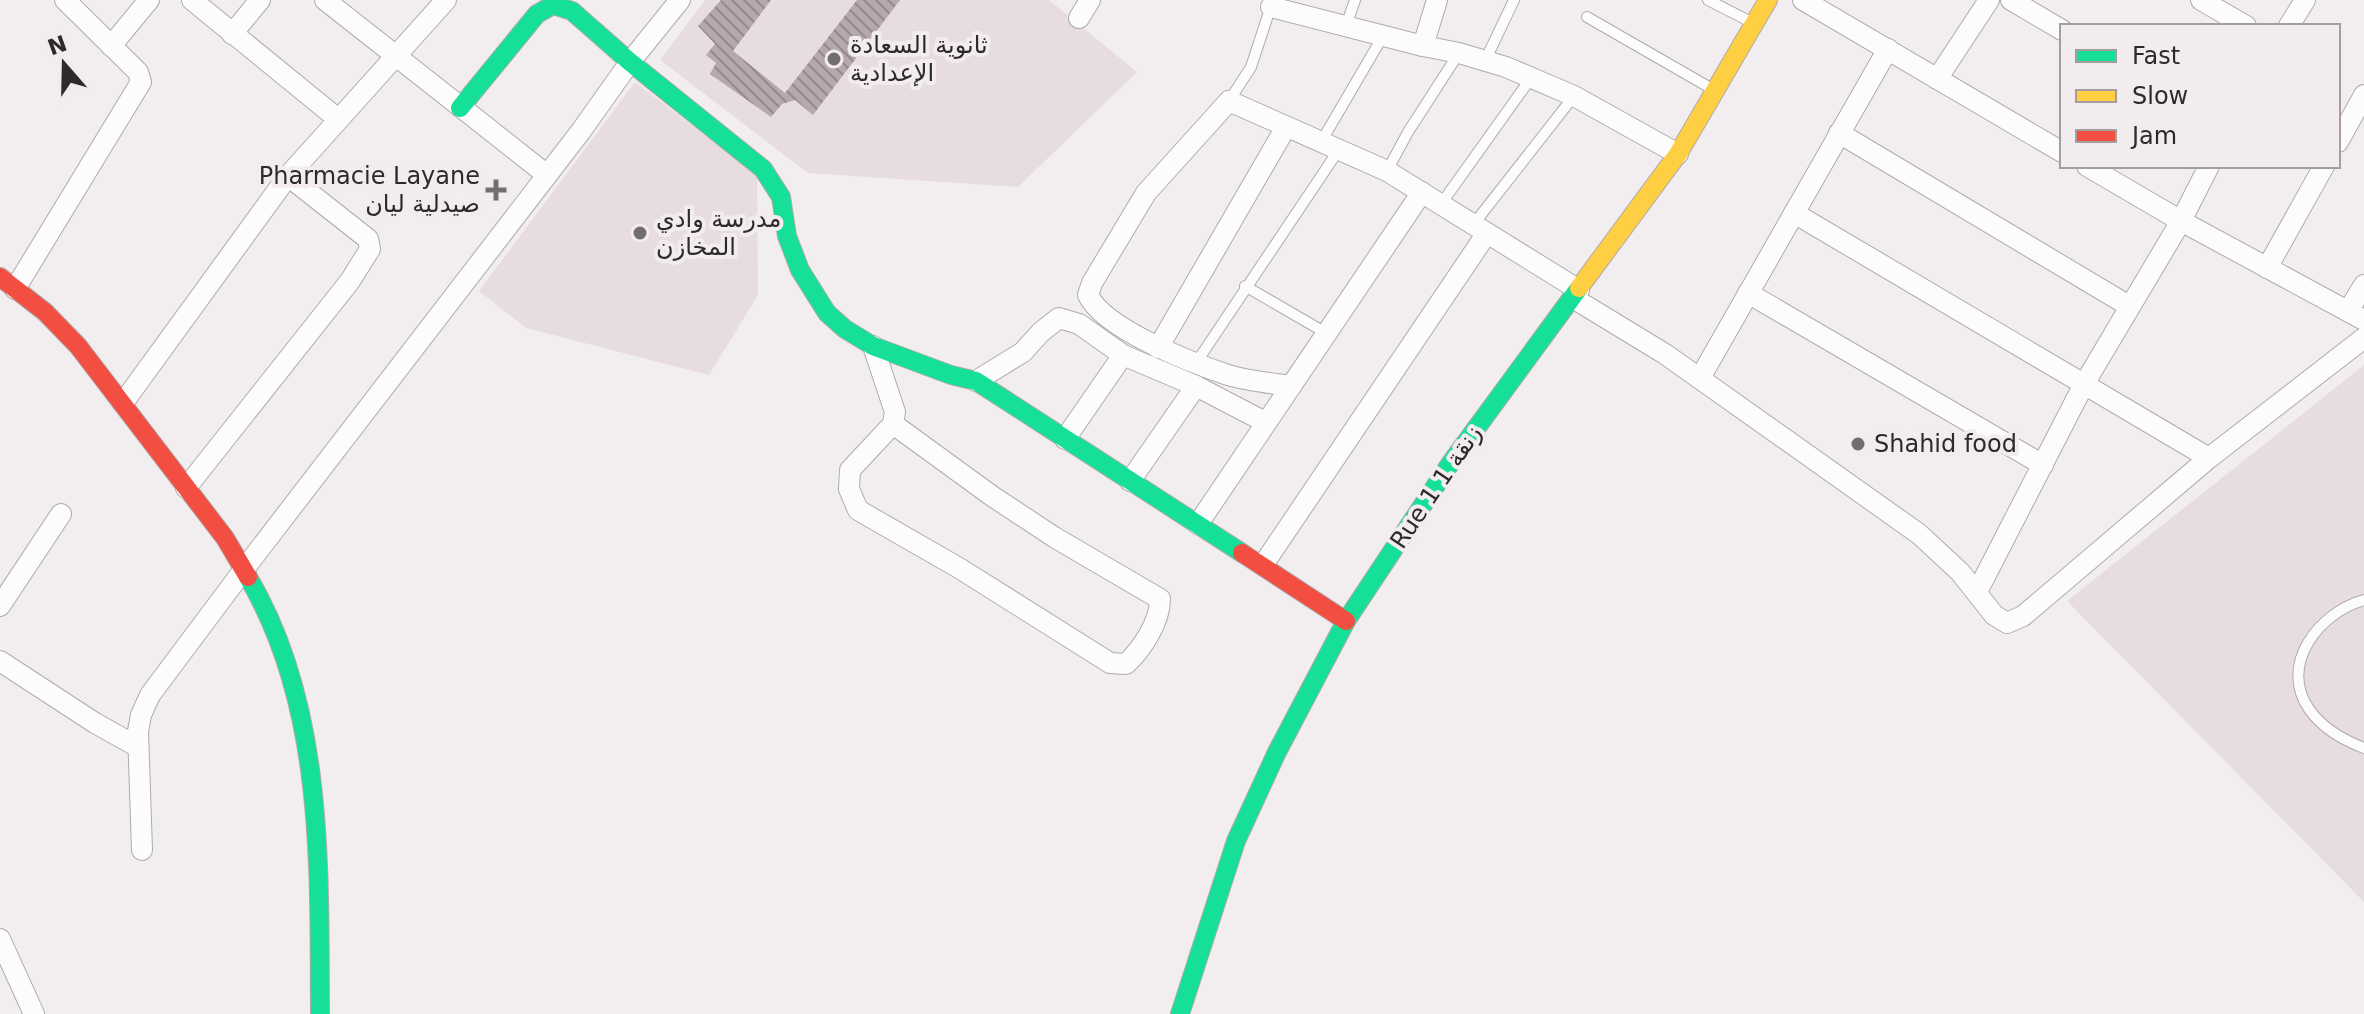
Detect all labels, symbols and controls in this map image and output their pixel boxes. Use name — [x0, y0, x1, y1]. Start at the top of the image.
north arrow — [24, 24, 104, 104]
legend — [2060, 24, 2340, 168]
text: N — [44, 31, 70, 61]
place label: ثانوية السعادة الإعدادية — [850, 31, 988, 87]
text: Fast — [2132, 42, 2180, 70]
marker: ثانوية السعادة الإعدادية — [825, 50, 843, 68]
text: Slow — [2132, 82, 2188, 110]
text: Jam — [2130, 122, 2177, 150]
place label: Pharmacie Layane صيدلية ليان — [259, 162, 480, 218]
marker: Pharmacie Layane صيدلية ليان — [487, 181, 505, 199]
place label: مدرسة وادي المخازن — [656, 205, 781, 261]
marker: مدرسة وادي المخازن — [631, 224, 649, 242]
street label: Rue 1 زنقة 1 — [1385, 420, 1487, 554]
place label: Shahid food — [1874, 430, 2017, 458]
marker: Shahid food — [1849, 435, 1867, 453]

